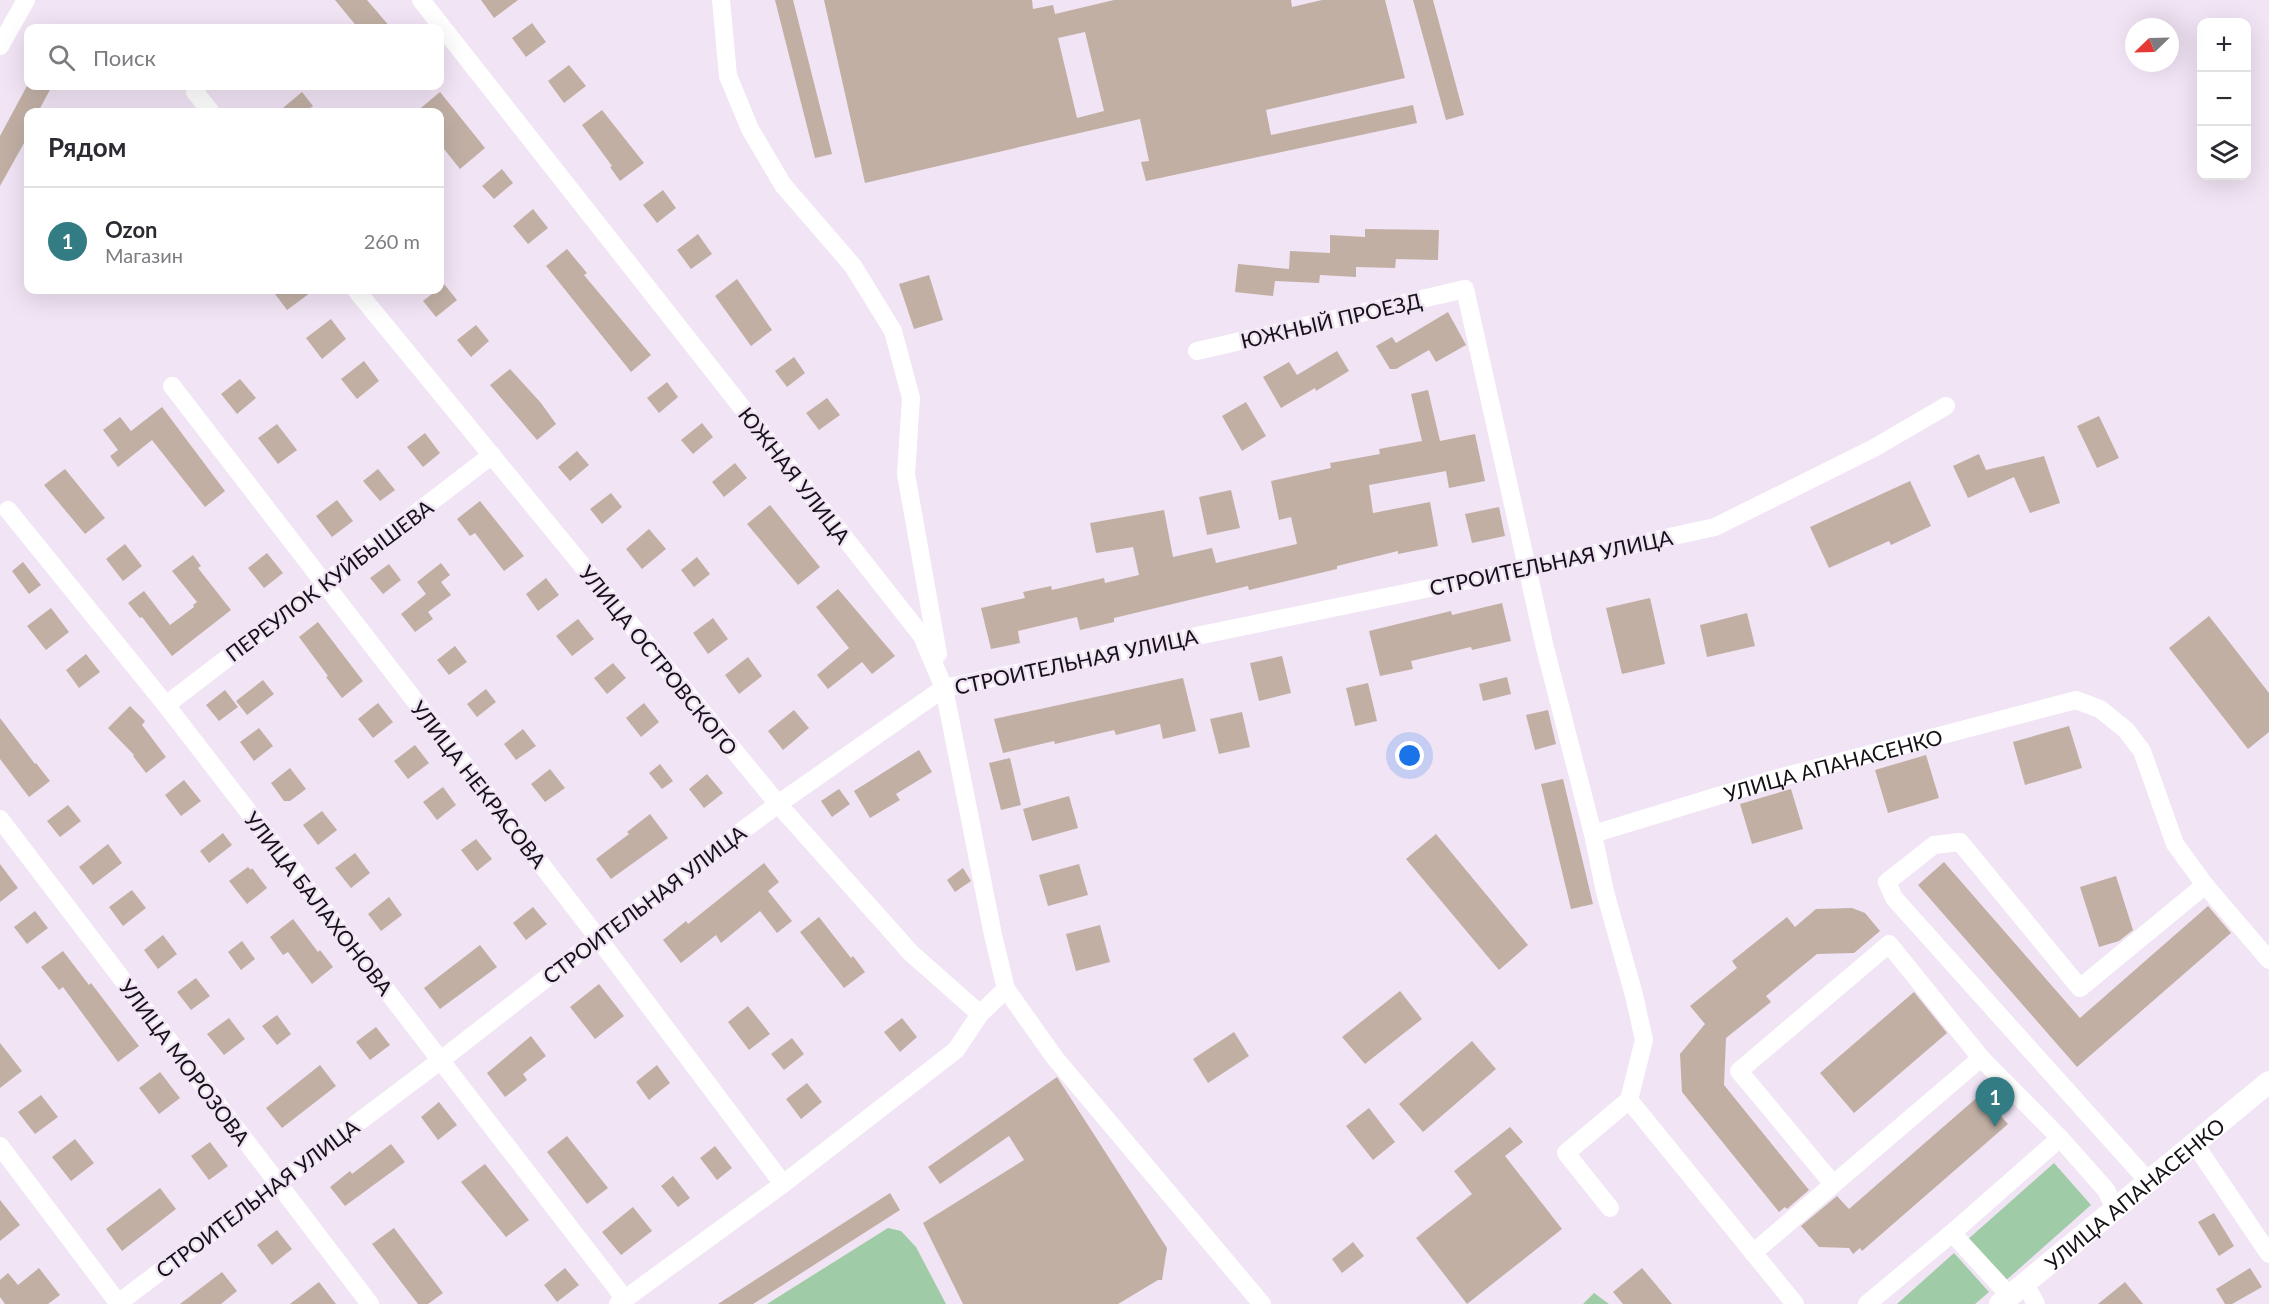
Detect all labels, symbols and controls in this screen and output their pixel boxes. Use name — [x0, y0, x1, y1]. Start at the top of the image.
north arrow — [2125, 18, 2179, 72]
map controls — [2197, 18, 2251, 180]
button: + — [2197, 18, 2251, 72]
search box — [24, 24, 444, 90]
icon: search — [45, 41, 78, 74]
text: Поиск — [93, 44, 156, 71]
button: − — [2197, 72, 2251, 126]
button: layers — [2197, 126, 2251, 180]
text: Рядом — [48, 131, 126, 163]
text: Ozon — [105, 216, 158, 243]
text: 1 — [62, 229, 73, 253]
text: 260 m — [364, 229, 420, 253]
text: Магазин — [105, 243, 183, 267]
street label: ЮЖНЫЙ ПРОЕЗД — [1238, 287, 1424, 353]
street label: ЮЖНАЯ УЛИЦА — [734, 402, 857, 549]
street label: ПЕРЕУЛОК КУЙБЫШЕВА — [220, 493, 438, 666]
street label: СТРОИТЕЛЬНАЯ УЛИЦА — [1427, 524, 1676, 600]
street label: УЛИЦА ОСТРОВСКОГО — [575, 560, 743, 760]
street label: СТРОИТЕЛЬНАЯ УЛИЦА — [952, 623, 1201, 699]
street label: УЛИЦА НЕКРАСОВА — [406, 696, 552, 873]
street label: УЛИЦА АПАНАСЕНКО — [1721, 723, 1945, 806]
your location — [1395, 741, 1424, 770]
street label: УЛИЦА БАЛАХОНОВА — [240, 806, 399, 1000]
street label: СТРОИТЕЛЬНАЯ УЛИЦА — [538, 819, 751, 989]
street label: УЛИЦА МОРОЗОВА — [115, 974, 256, 1150]
pin: 1 — [1976, 1078, 2014, 1127]
street label: УЛИЦА АПАНАСЕНКО — [2039, 1112, 2229, 1275]
street label: СТРОИТЕЛЬНАЯ УЛИЦА — [151, 1113, 364, 1283]

